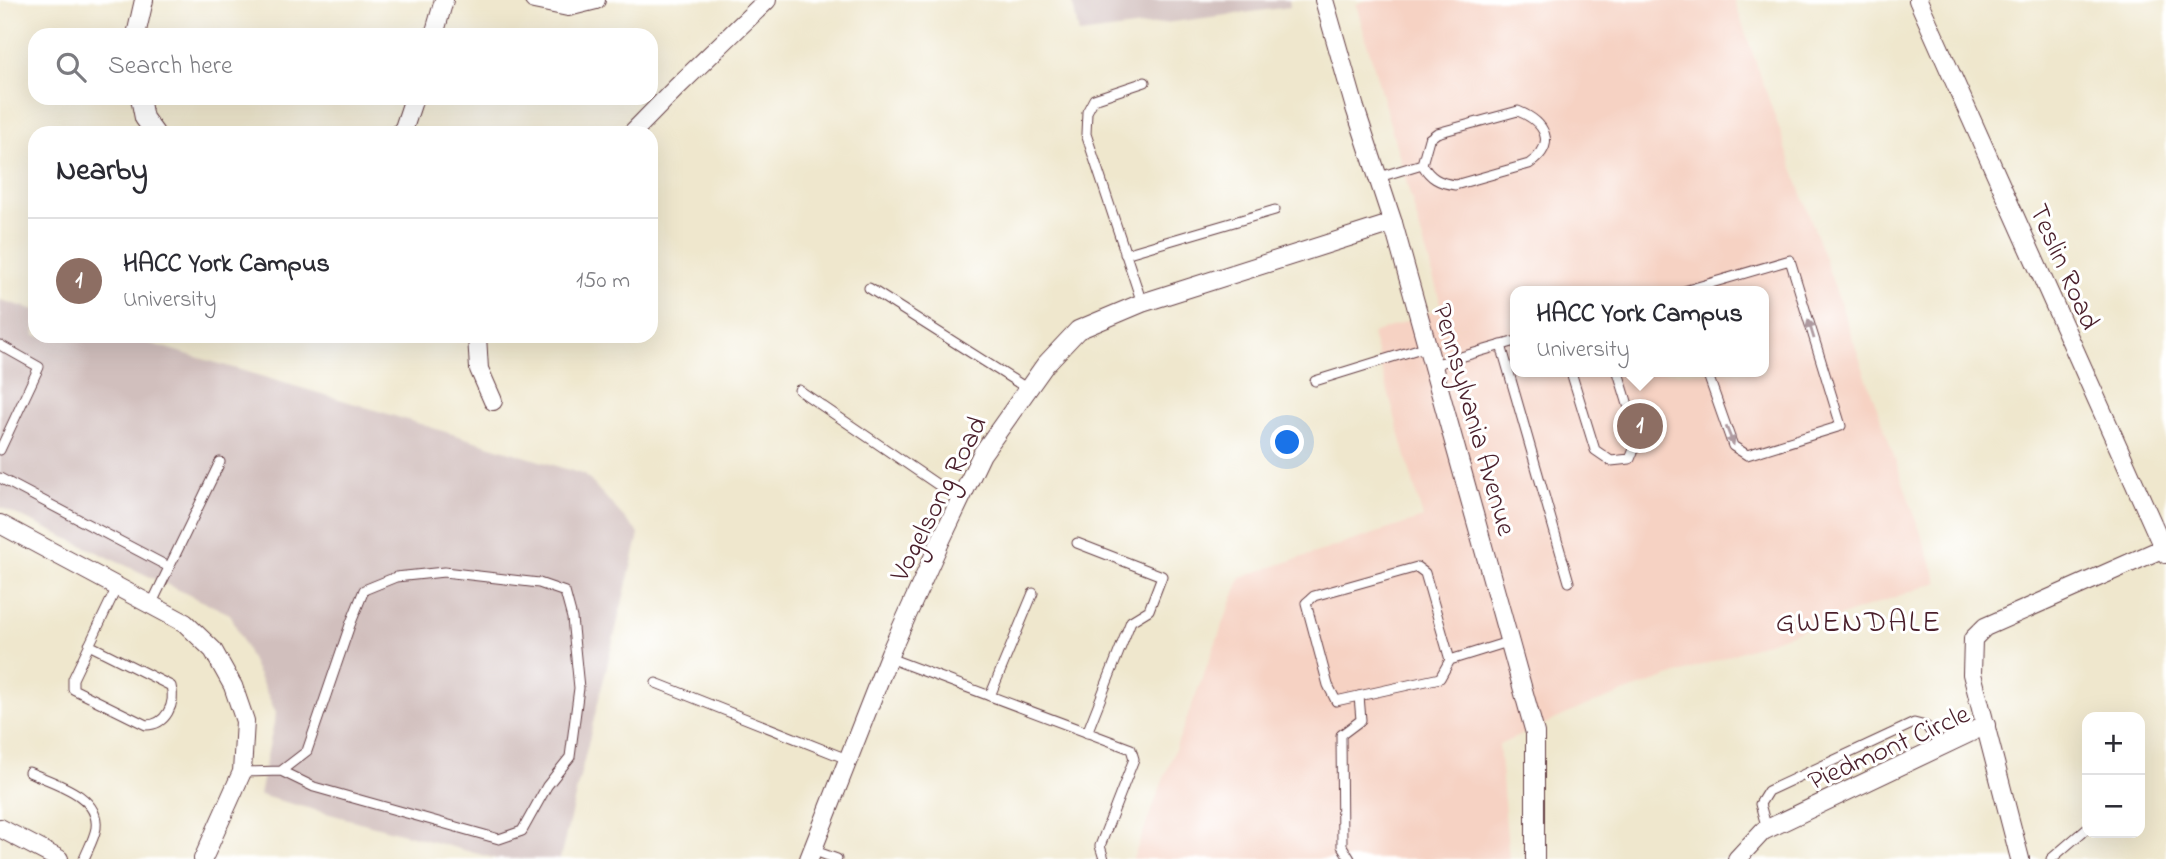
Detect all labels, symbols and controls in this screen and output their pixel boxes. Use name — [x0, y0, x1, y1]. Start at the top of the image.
search box — [28, 28, 658, 105]
icon: search — [52, 48, 90, 86]
text: Search here — [108, 48, 233, 86]
text: Nearby — [56, 150, 148, 194]
street label: Teslin Road — [2017, 198, 2109, 337]
text: HACC York Campus — [123, 246, 330, 284]
text: 1 — [75, 265, 83, 298]
text: 150 m — [576, 265, 630, 298]
text: University — [123, 284, 216, 317]
popup — [1510, 286, 1769, 377]
text: HACC York Campus — [1536, 296, 1743, 334]
street label: Pennsylvania Avenue — [1420, 299, 1526, 541]
one-way arrow — [1806, 318, 1816, 339]
text: University — [1536, 334, 1630, 367]
pin: 1 — [1617, 400, 1663, 452]
street label: Vogelsong Road — [880, 410, 1000, 590]
your location — [1270, 425, 1304, 459]
one-way arrow — [1724, 426, 1735, 447]
district label: GWENDALE — [1776, 602, 1942, 646]
street label: Piedmont Circle — [1802, 695, 1977, 803]
map controls — [2082, 712, 2145, 838]
button: + — [2082, 712, 2145, 775]
button: − — [2082, 775, 2145, 838]

